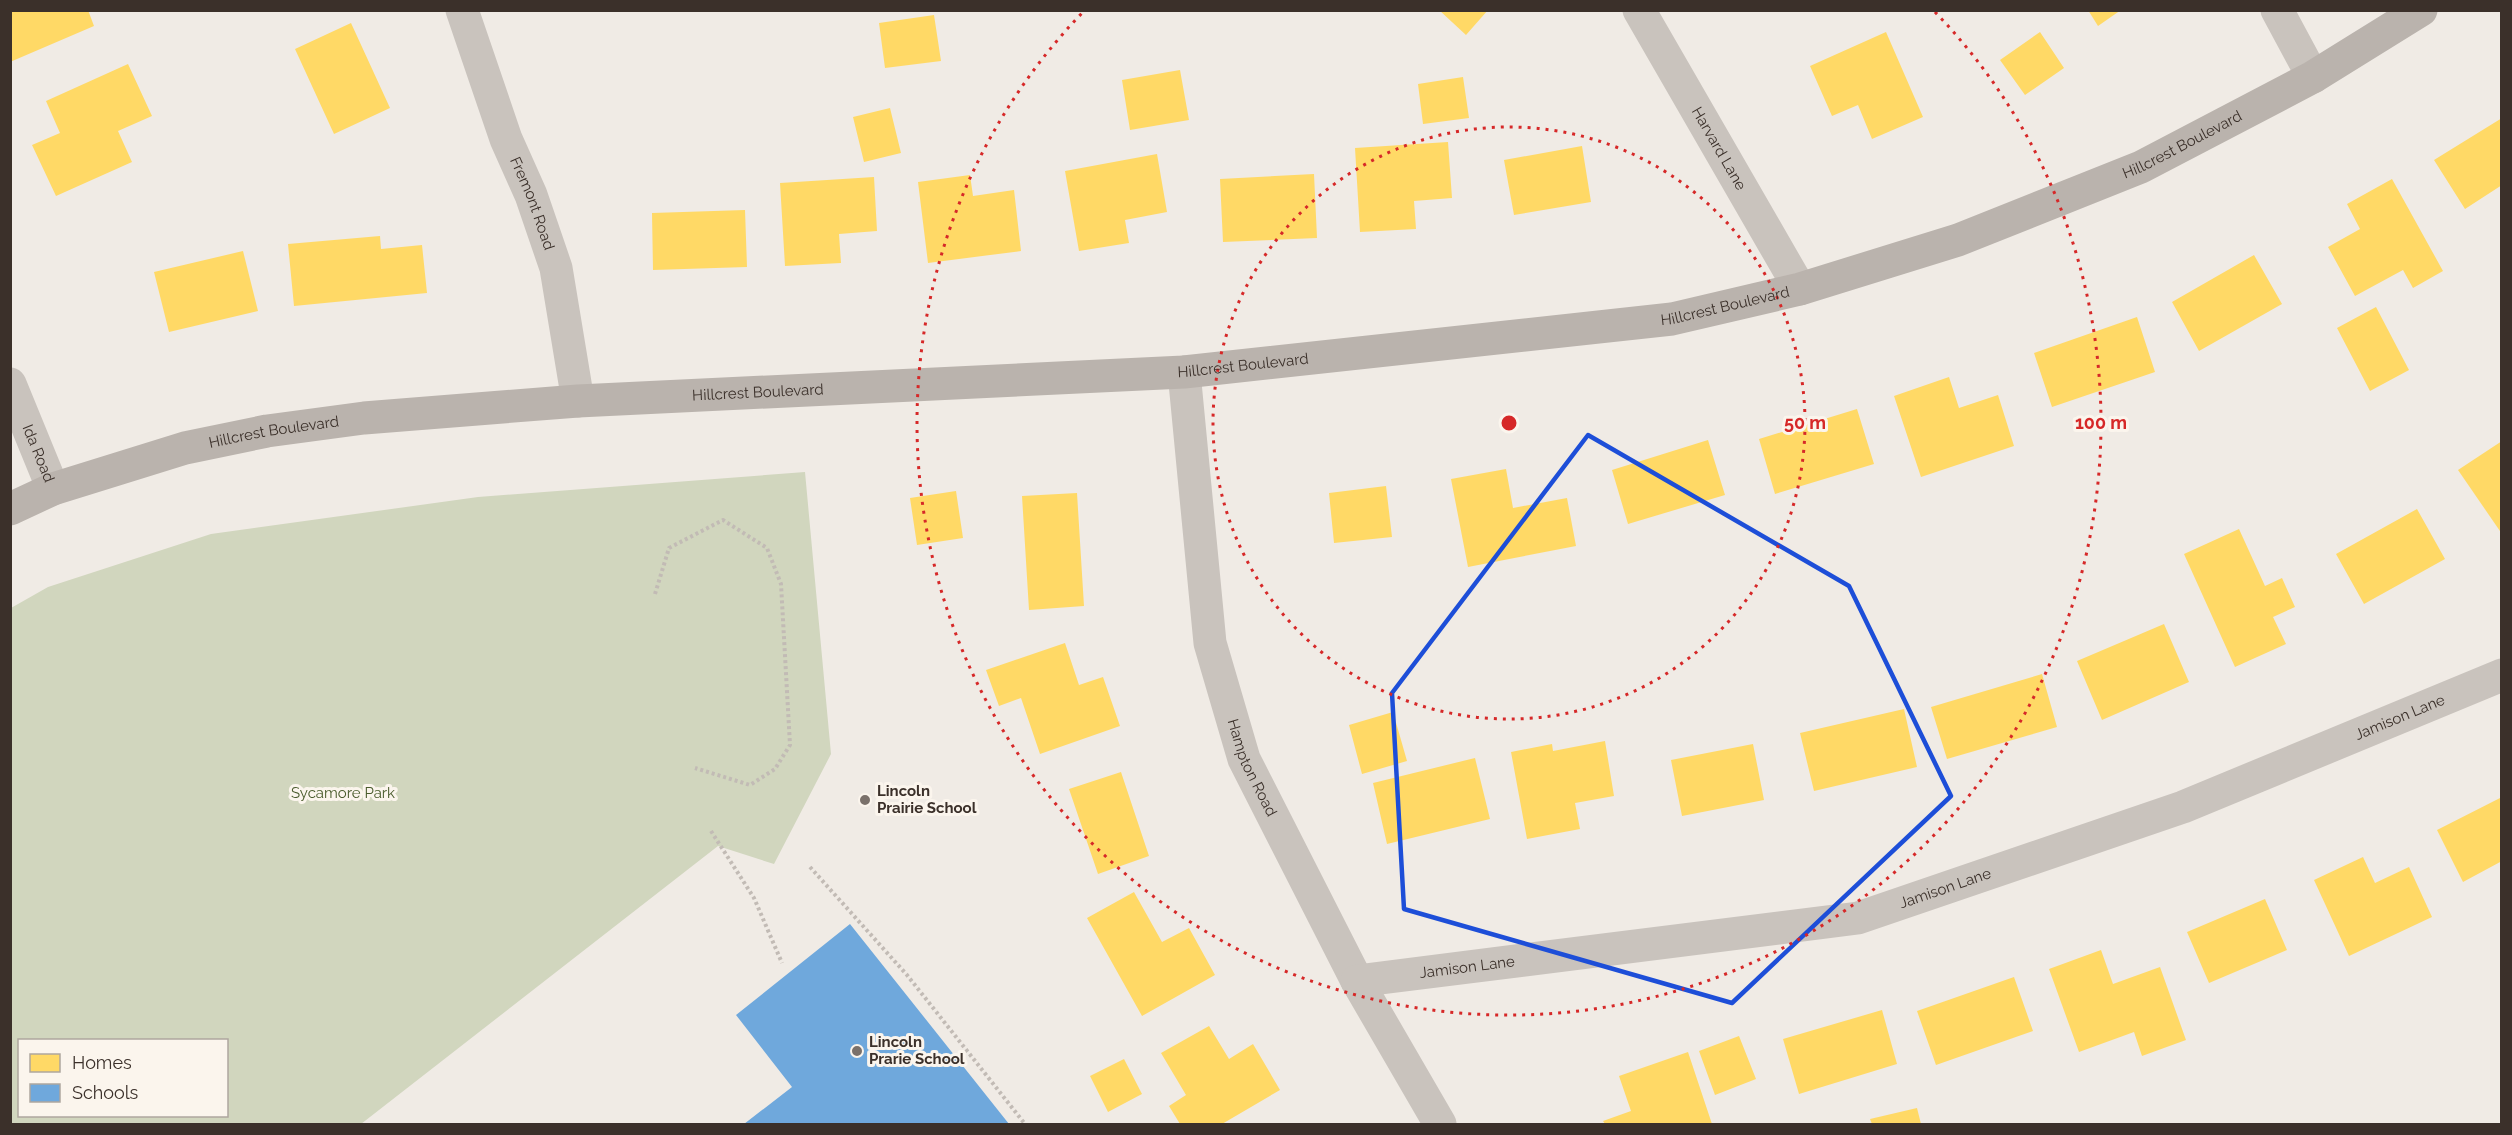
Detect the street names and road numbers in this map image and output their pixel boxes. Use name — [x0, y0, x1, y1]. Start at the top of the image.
street label: Harvard Lane — [1688, 104, 1750, 194]
street label: Hillcrest Boulevard — [2120, 107, 2245, 182]
street label: Fremont Road — [506, 154, 558, 252]
street label: Hillcrest Boulevard — [1660, 283, 1791, 329]
street label: Hillcrest Boulevard — [1177, 350, 1309, 381]
street label: Hillcrest Boulevard — [692, 380, 824, 405]
street label: Hillcrest Boulevard — [207, 412, 340, 452]
street label: Ida Road — [19, 422, 58, 485]
street label: Jamison Lane — [2352, 691, 2448, 744]
street label: Hampton Road — [1224, 717, 1281, 819]
street label: Jamison Lane — [1897, 864, 1993, 912]
street label: Jamison Lane — [1419, 952, 1516, 982]

